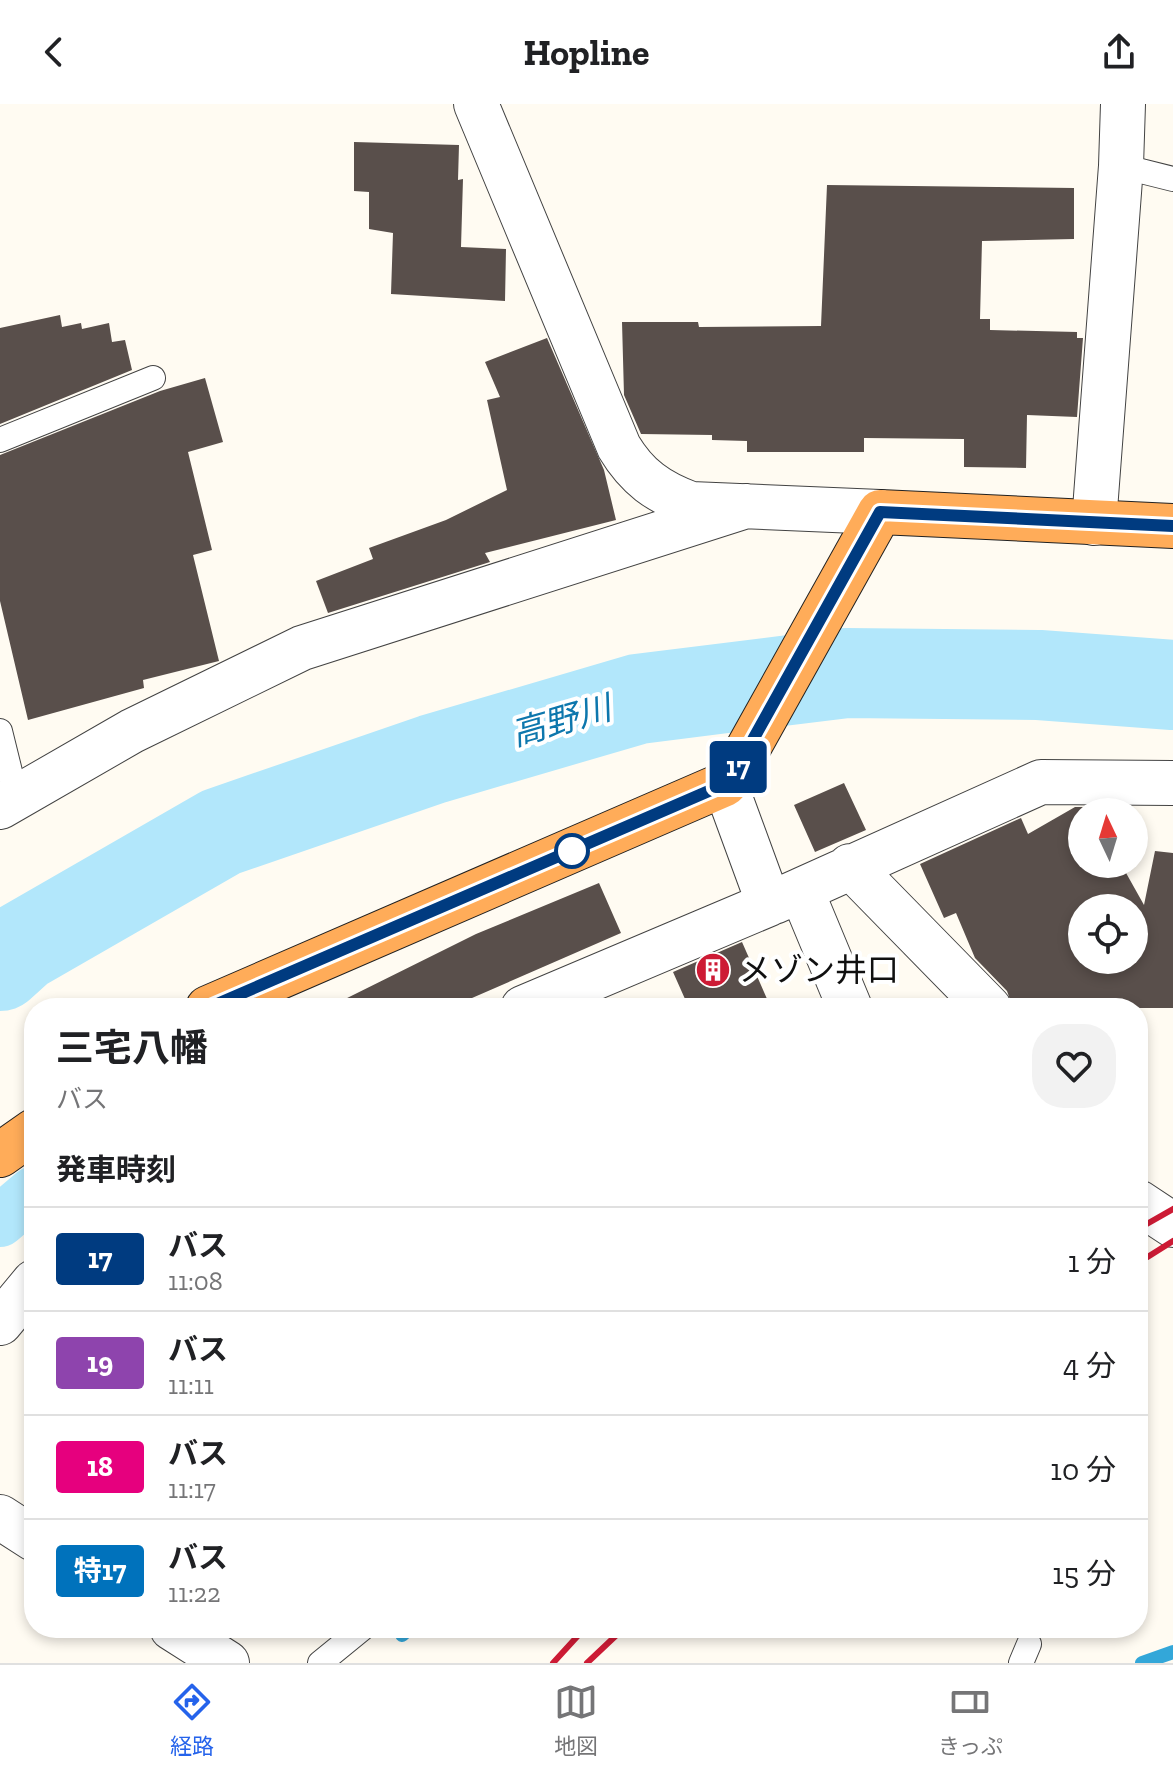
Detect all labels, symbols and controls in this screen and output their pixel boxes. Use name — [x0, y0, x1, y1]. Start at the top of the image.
icon: back — [32, 30, 76, 74]
icon: share — [1097, 30, 1141, 74]
text: Hopline — [524, 31, 649, 74]
water label: 高野川 — [506, 686, 619, 755]
line badge: 17 — [702, 741, 774, 793]
text: 17 — [726, 750, 750, 783]
north arrow — [1068, 798, 1148, 878]
map controls — [1068, 798, 1148, 974]
unlabelled marker — [555, 834, 589, 868]
button: locate — [1068, 894, 1148, 974]
building icon: メゾン井口 — [694, 951, 732, 989]
place label: メゾン井口 — [739, 951, 899, 989]
button: heart — [1032, 1024, 1116, 1108]
text: 三宅八幡 — [56, 1025, 208, 1071]
text: バス — [56, 1083, 108, 1115]
text: 発車時刻 — [56, 1152, 176, 1188]
text: バス — [168, 1228, 228, 1264]
text: 17 — [88, 1242, 112, 1275]
text: 1 分 — [1068, 1244, 1116, 1280]
text: 11:08 — [168, 1265, 223, 1297]
text: バス — [168, 1332, 228, 1368]
text: 19 — [87, 1346, 113, 1379]
text: 4 分 — [1063, 1348, 1116, 1384]
text: 11:11 — [168, 1369, 214, 1401]
text: バス — [168, 1436, 228, 1472]
text: 18 — [87, 1450, 113, 1483]
text: 10 分 — [1050, 1452, 1116, 1488]
text: 11:17 — [168, 1473, 216, 1505]
text: バス — [168, 1540, 228, 1576]
text: 特17 — [74, 1554, 126, 1587]
text: 15 分 — [1052, 1556, 1116, 1592]
text: 11:22 — [168, 1577, 221, 1609]
tab: 経路 — [170, 1680, 214, 1760]
tab: 地図 — [554, 1680, 598, 1760]
tab: きっぷ — [938, 1680, 1003, 1760]

